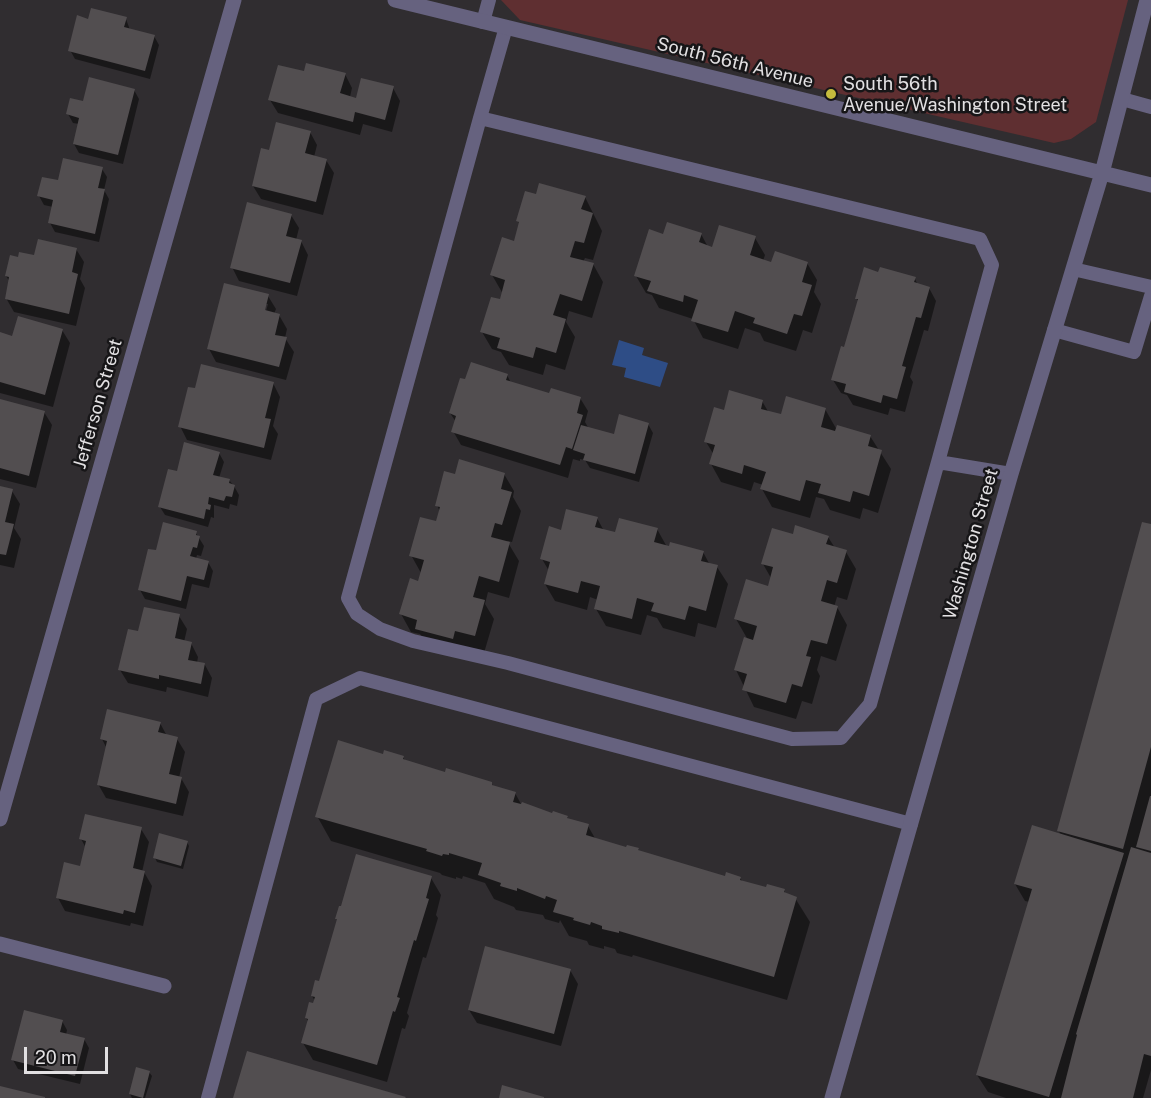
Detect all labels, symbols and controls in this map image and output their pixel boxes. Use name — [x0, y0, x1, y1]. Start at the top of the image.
street label: South 56th Avenue — [654, 33, 816, 93]
place label: South 56th Avenue/Washington Street — [843, 73, 1067, 116]
marker: South 56th Avenue/Washington Street — [824, 87, 838, 101]
street label: Jefferson Street — [69, 336, 127, 472]
street label: Washington Street — [939, 466, 1003, 622]
scale bar — [27, 1035, 111, 1073]
text: 20 m — [35, 1047, 77, 1068]

